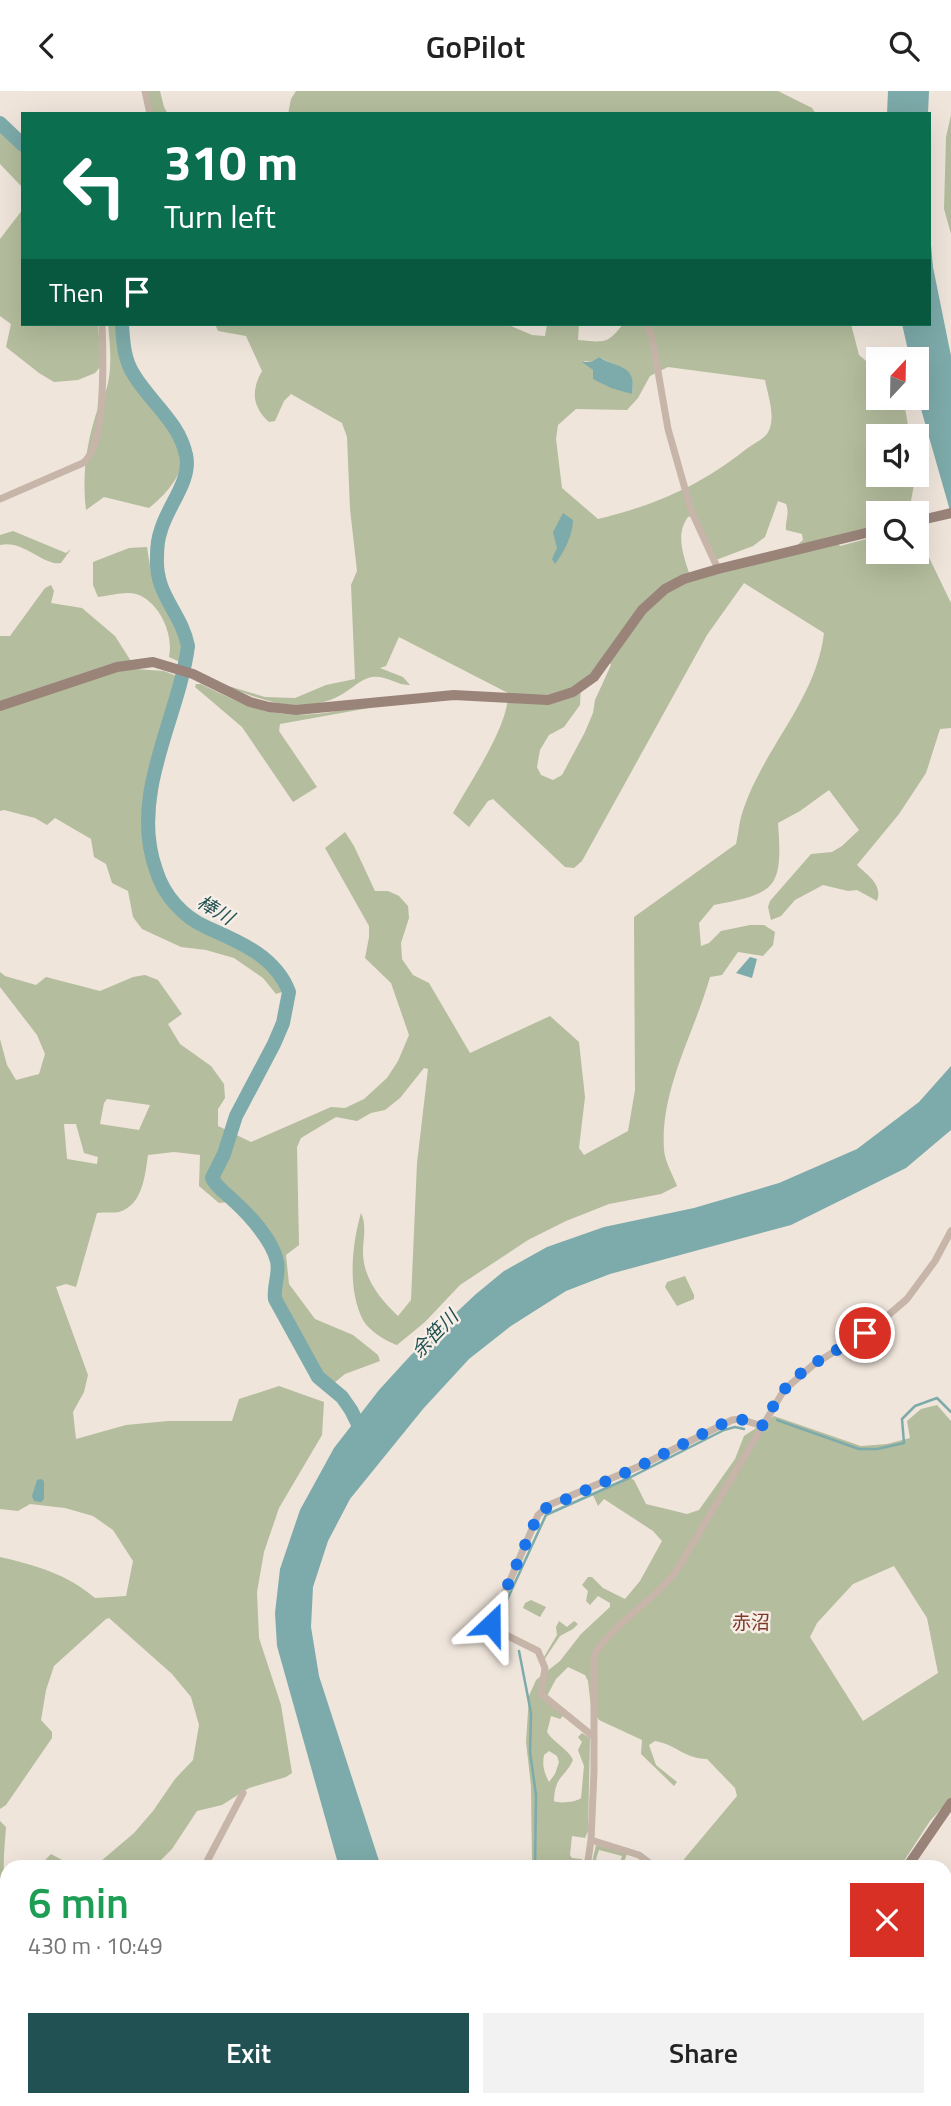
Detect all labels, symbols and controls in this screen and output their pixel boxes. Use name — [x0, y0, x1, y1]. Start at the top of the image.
text: GoPilot — [426, 22, 525, 70]
icon: back — [28, 27, 66, 65]
icon: search — [885, 27, 923, 65]
text: 310 m — [164, 124, 298, 199]
icon: left — [49, 140, 140, 231]
text: Turn left — [164, 192, 276, 240]
text: Then — [49, 273, 104, 312]
icon: arrive — [118, 273, 156, 311]
north arrow — [866, 347, 929, 409]
map controls — [866, 347, 929, 564]
button: sound — [866, 424, 929, 487]
button: search — [866, 501, 929, 564]
water label: 棒川 — [192, 887, 241, 932]
water label: 余笹川 — [404, 1301, 466, 1364]
pin — [835, 1303, 895, 1363]
icon: arrive — [846, 1314, 884, 1352]
position arrow — [454, 1587, 528, 1661]
district label: 赤沼 — [732, 1607, 770, 1636]
text: 6 min — [28, 1870, 129, 1934]
button: close — [850, 1883, 924, 1957]
text: 430 m · 10:49 — [28, 1928, 163, 1963]
button: Exit — [28, 2013, 469, 2093]
button: Share — [483, 2013, 924, 2093]

